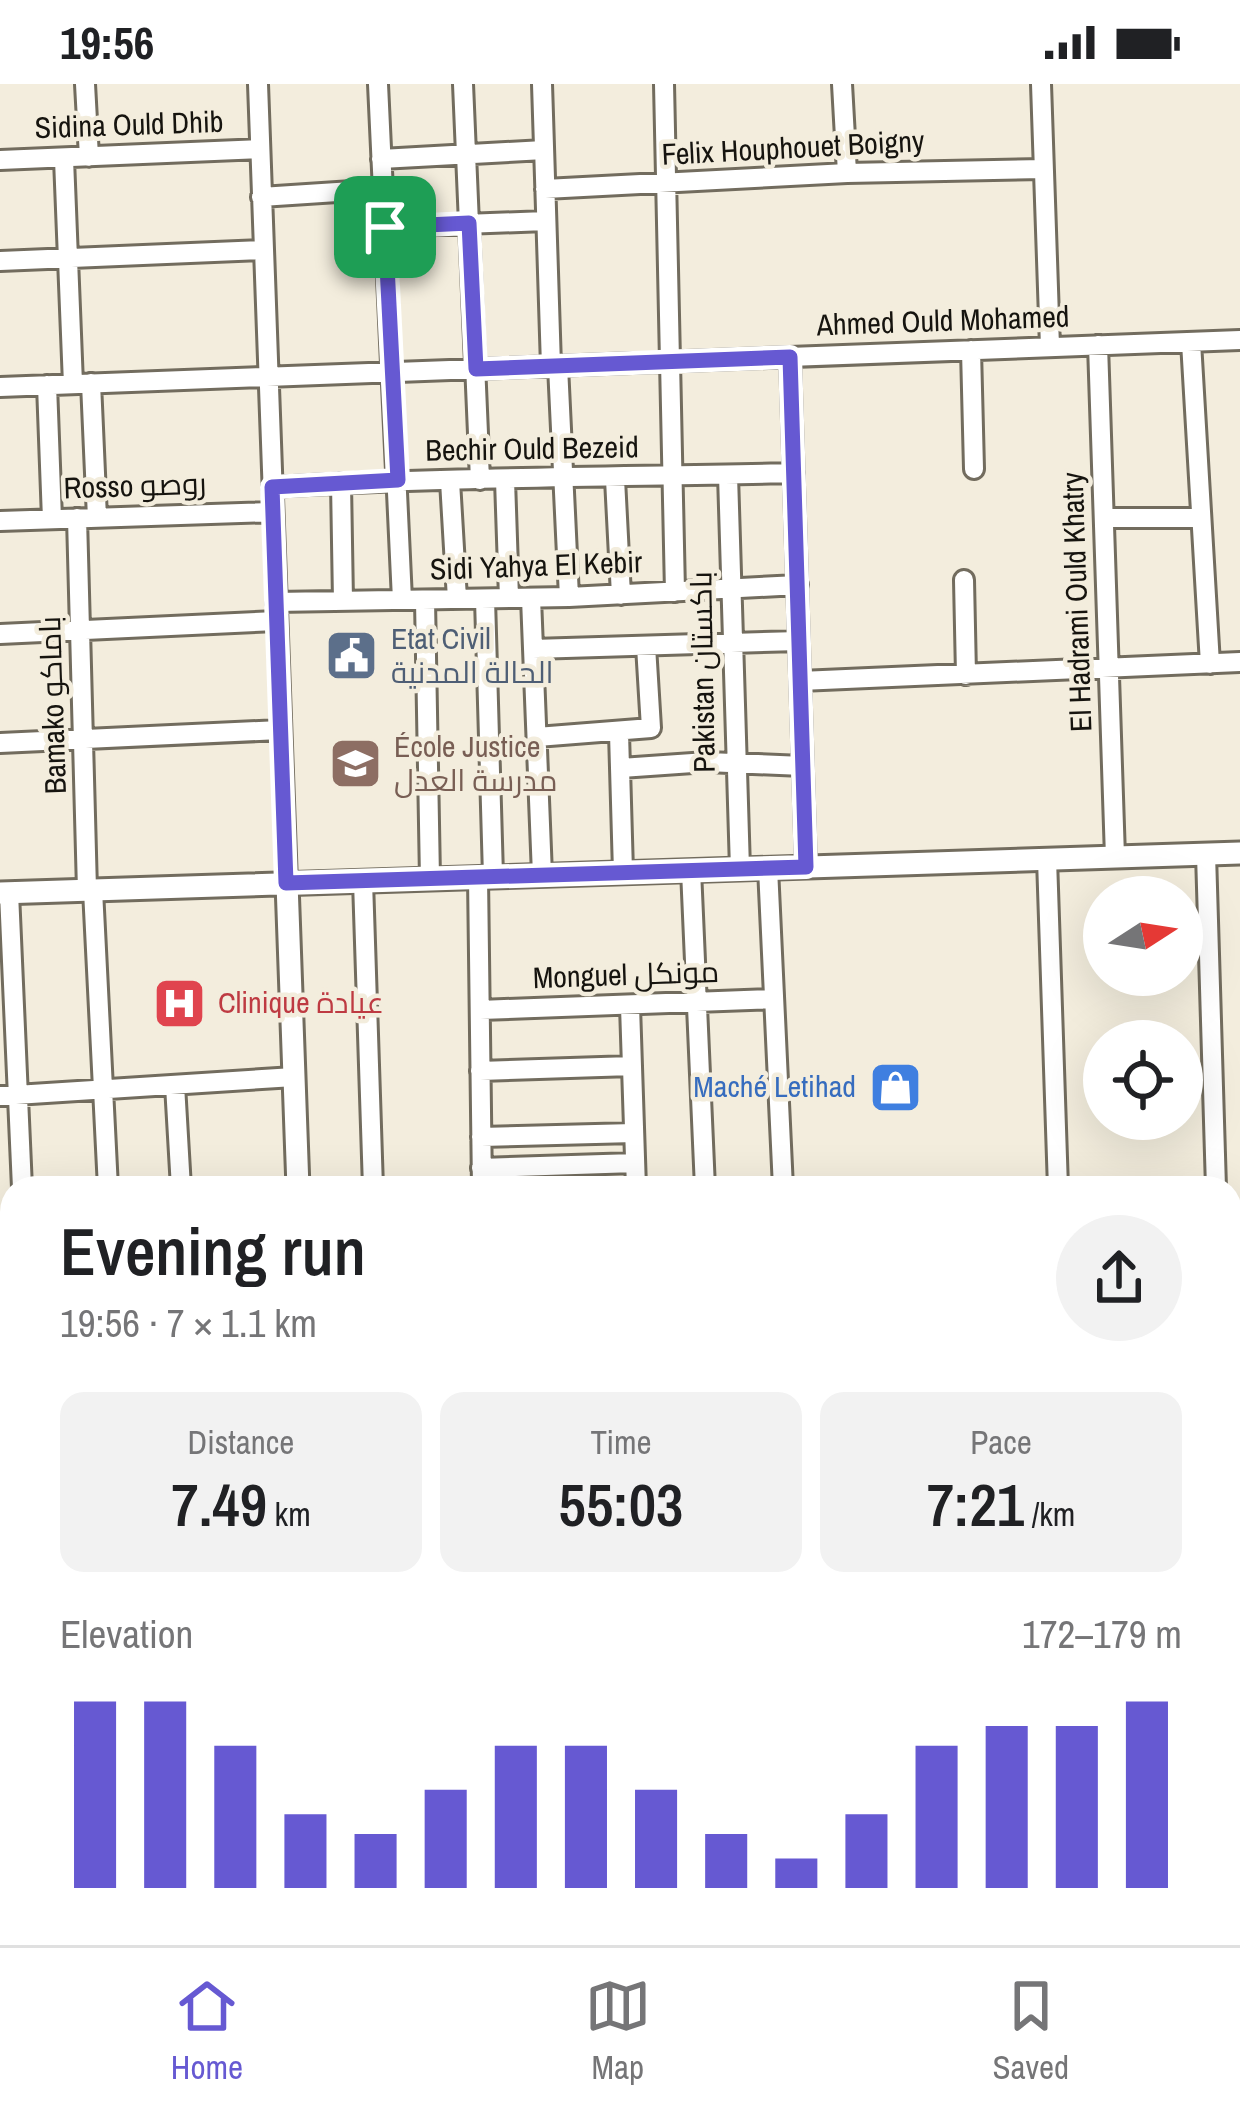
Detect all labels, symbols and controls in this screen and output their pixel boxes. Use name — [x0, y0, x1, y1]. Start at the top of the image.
text: 19:56 — [60, 12, 154, 73]
street label: Sidina Ould Dhib — [34, 101, 224, 147]
street label: Felix Houphouet Boigny — [661, 120, 926, 174]
pin — [334, 176, 436, 278]
icon: arrive — [352, 194, 418, 260]
street label: Ahmed Ould Mohamed — [815, 296, 1070, 344]
street label: Bechir Ould Bezeid — [425, 426, 639, 470]
street label: Rosso روصو — [63, 463, 207, 507]
street label: El Hadrami Ould Khatry — [1051, 471, 1101, 733]
street label: Sidi Yahya El Kebir — [429, 541, 644, 589]
street label: Pakistan باكستان — [680, 571, 724, 773]
street label: Bamako باماكو — [29, 615, 75, 795]
place label: Etat Civil الحالة المدنية — [391, 618, 553, 692]
public building icon: Etat Civil الحالة المدنية — [324, 628, 380, 684]
place label: École Justice مدرسة العدل — [394, 726, 558, 800]
school or university icon: École Justice مدرسة العدل — [327, 736, 383, 792]
north arrow — [1083, 876, 1203, 996]
map controls — [1083, 876, 1203, 1140]
street label: Monguel مونكل — [532, 951, 720, 997]
hospital icon: Clinique عيادة — [151, 975, 207, 1031]
place label: Clinique عيادة — [218, 982, 384, 1022]
button: locate — [1083, 1020, 1203, 1140]
shop icon: Maché Letihad — [867, 1059, 923, 1115]
place label: Maché Letihad — [693, 1066, 856, 1106]
text: Evening run — [60, 1207, 366, 1296]
button: share — [1056, 1215, 1182, 1341]
text: 19:56 · 7 × 1.1 km — [60, 1297, 317, 1349]
text: Distance — [188, 1420, 294, 1464]
text: Time — [590, 1420, 652, 1464]
text: Pace — [970, 1420, 1032, 1464]
text: 7.49 — [171, 1464, 267, 1545]
text: 55:03 — [559, 1464, 683, 1545]
text: 7:21 — [927, 1464, 1024, 1545]
text: km — [267, 1492, 311, 1536]
text: /km — [1024, 1492, 1075, 1536]
text: Elevation — [60, 1608, 193, 1660]
text: 172–179 m — [1022, 1608, 1182, 1660]
tab: Home — [171, 1973, 243, 2089]
tab: Map — [585, 1973, 651, 2089]
tab: Saved — [992, 1973, 1069, 2089]

